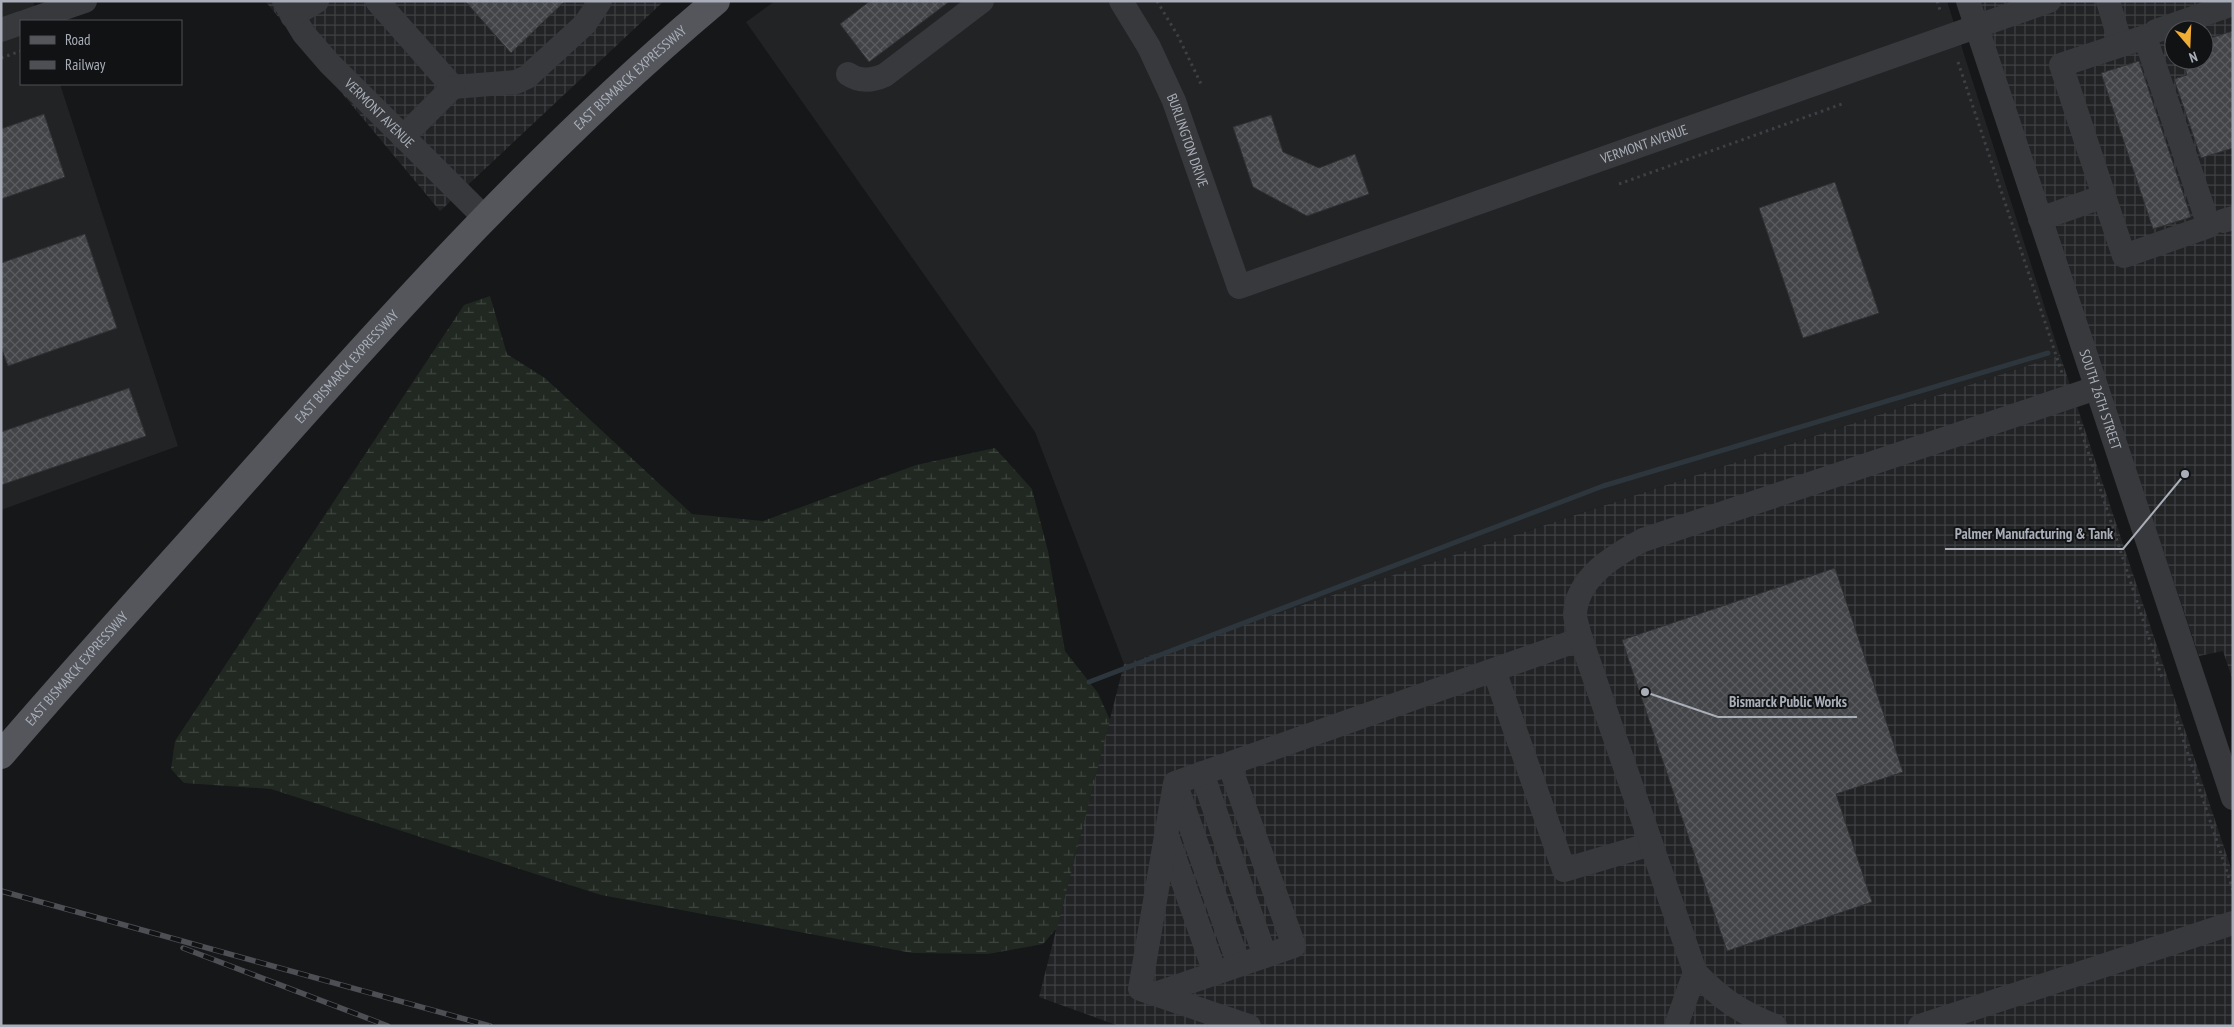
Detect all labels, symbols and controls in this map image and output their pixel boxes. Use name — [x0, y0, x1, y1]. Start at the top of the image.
legend — [20, 20, 182, 85]
north arrow — [2164, 20, 2214, 70]
street label: EAST BISMARCK EXPRESSWAY — [570, 21, 691, 134]
text: Road — [65, 30, 91, 49]
text: N — [2187, 48, 2200, 67]
text: Railway — [65, 55, 106, 74]
street label: VERMONT AVENUE — [340, 74, 418, 152]
street label: BURLINGTON DRIVE — [1163, 91, 1212, 190]
street label: VERMONT AVENUE — [1597, 120, 1690, 168]
street label: EAST BISMARCK EXPRESSWAY — [291, 306, 403, 427]
street label: SOUTH 26TH STREET — [2076, 347, 2126, 453]
callout: Palmer Manufacturing & Tank — [1945, 519, 2123, 549]
text: Palmer Manufacturing & Tank — [1955, 524, 2114, 543]
street label: EAST BISMARCK EXPRESSWAY — [22, 607, 132, 729]
callout: Bismarck Public Works — [1718, 687, 1857, 717]
text: Bismarck Public Works — [1729, 692, 1847, 711]

